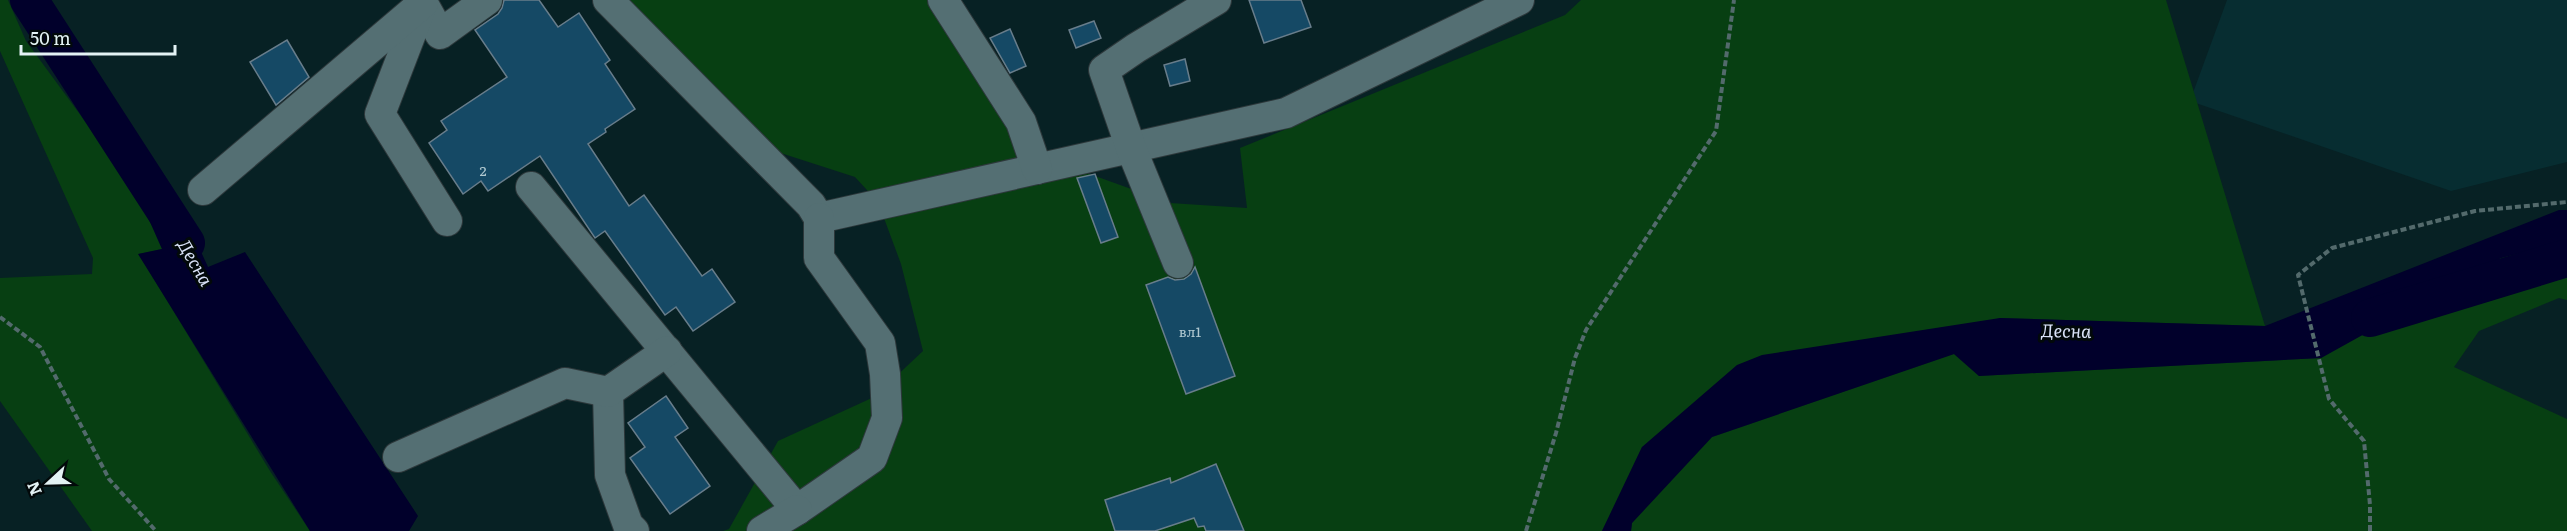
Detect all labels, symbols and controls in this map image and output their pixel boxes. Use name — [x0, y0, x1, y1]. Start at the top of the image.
scale bar — [21, 18, 176, 56]
text: 50 m — [30, 24, 71, 51]
house number: 2 — [479, 160, 487, 180]
water label: Десна — [172, 233, 221, 291]
water label: Десна — [2040, 316, 2092, 344]
house number: вл1 — [1179, 321, 1201, 341]
north arrow — [18, 453, 78, 513]
text: N — [20, 478, 47, 500]

